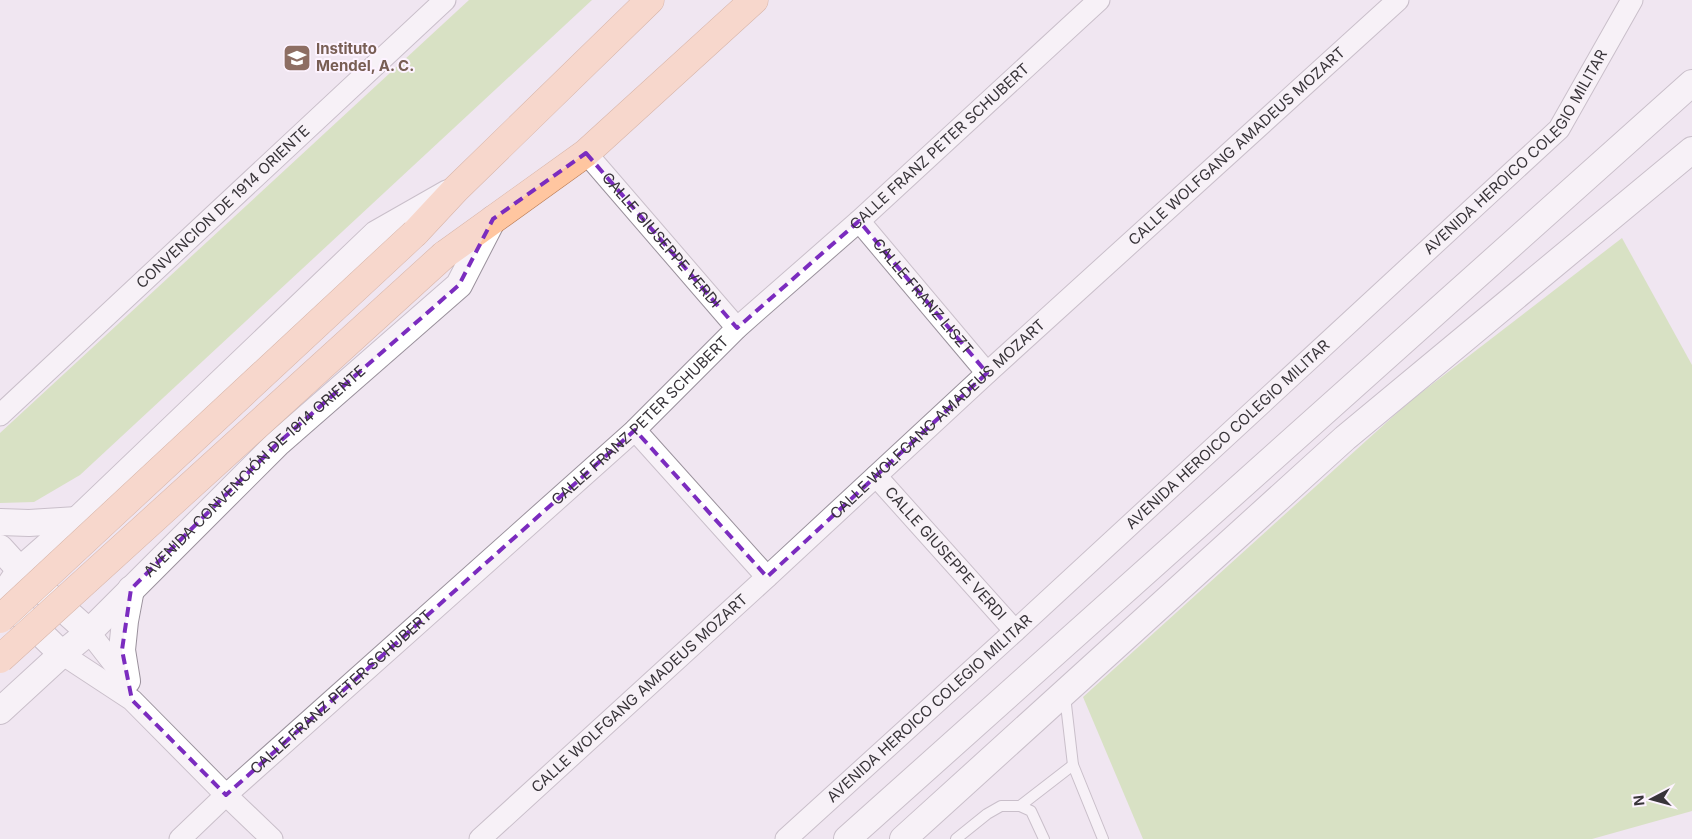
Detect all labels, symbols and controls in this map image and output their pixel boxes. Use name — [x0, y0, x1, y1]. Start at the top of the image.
place label: Instituto Mendel, A. C. — [316, 39, 414, 75]
school or university icon: Instituto Mendel, A. C. — [282, 43, 312, 73]
street label: CALLE WOLFGANG AMADEUS MOZART — [1124, 43, 1349, 249]
street label: AVENIDA HEROICO COLEGIO MILITAR — [1419, 46, 1611, 258]
street label: CALLE FRANZ PETER SCHUBERT — [846, 59, 1033, 234]
street label: CONVENCION DE 1914 ORIENTE — [132, 121, 313, 292]
street label: CALLE GIUSEPPE VERDI — [598, 168, 725, 311]
street label: CALLE FRANZ LISZT — [869, 234, 978, 358]
street label: CALLE WOLFGANG AMADEUS MOZART — [826, 315, 1049, 523]
street label: CALLE FRANZ PETER SCHUBERT — [547, 332, 732, 509]
street label: AVENIDA HEROICO COLEGIO MILITAR — [1122, 335, 1334, 533]
street label: AVENIDA CONVENCIÓN DE 1914 ORIENTE — [139, 361, 369, 581]
street label: CALLE GIUSEPPE VERDI — [881, 482, 1011, 624]
street label: CALLE WOLFGANG AMADEUS MOZART — [527, 590, 751, 796]
street label: CALLE FRANZ PETER SCHUBERT — [246, 606, 436, 778]
street label: AVENIDA HEROICO COLEGIO MILITAR — [823, 610, 1036, 806]
north arrow — [1627, 774, 1677, 824]
text: N — [1630, 794, 1648, 807]

